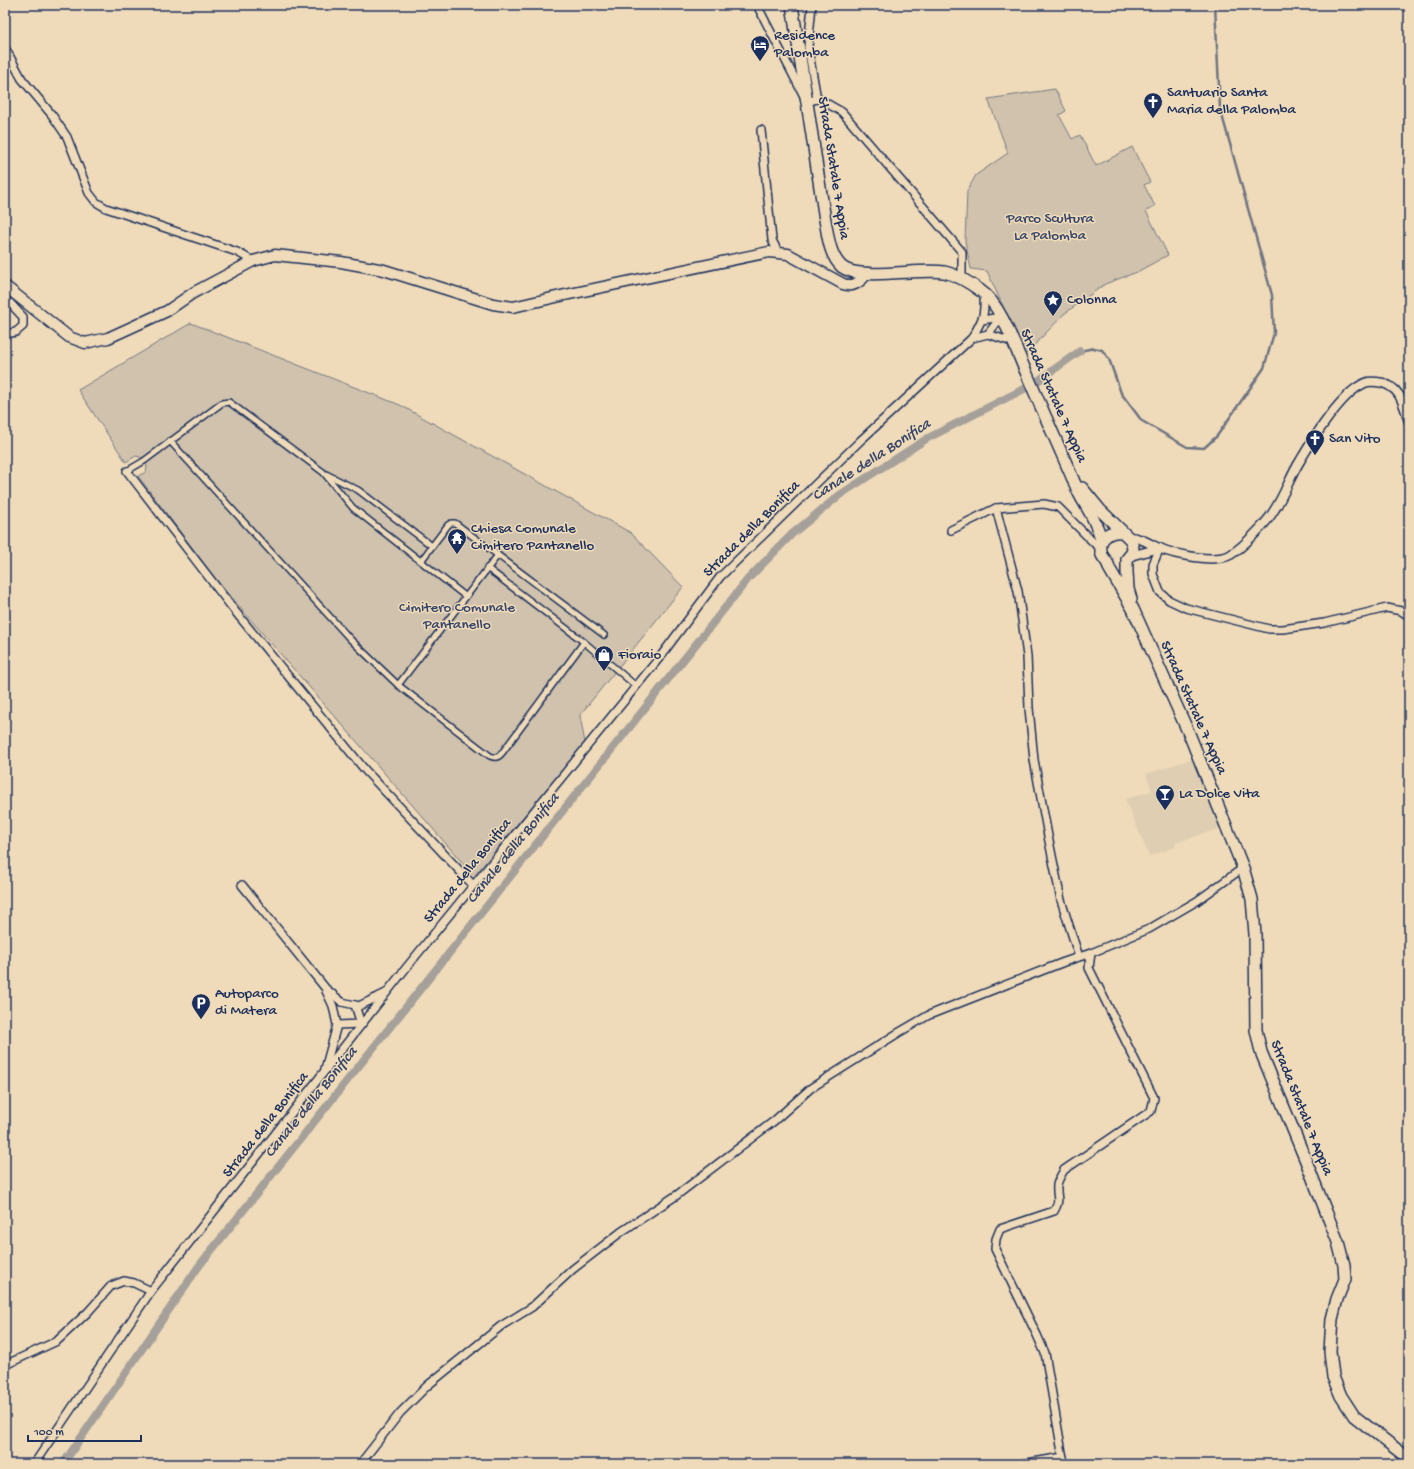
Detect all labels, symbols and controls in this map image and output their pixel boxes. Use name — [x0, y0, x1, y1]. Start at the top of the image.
place label: Residence Palomba — [773, 27, 835, 62]
hotel icon: Residence Palomba — [749, 34, 771, 62]
place label: Santuario Santa Maria della Palomba — [1167, 84, 1296, 119]
church icon: Santuario Santa Maria della Palomba — [1142, 91, 1164, 119]
street label: Strada Statale 7 Appia — [813, 95, 853, 241]
park label: Parco Scultura La Palomba — [1005, 210, 1094, 245]
place icon: Colonna — [1042, 289, 1064, 317]
place label: Colonna — [1067, 291, 1117, 309]
street label: Strada Statale 7 Appia — [1015, 326, 1091, 466]
water label: Canale della Bonifica — [809, 415, 936, 506]
church icon: San Vito — [1304, 428, 1326, 456]
place label: San Vito — [1329, 430, 1381, 448]
street label: Strada della Bonifica — [700, 476, 805, 581]
place label: Chiesa Comunale Cimitero Pantanello — [471, 520, 594, 555]
temple icon: Chiesa Comunale Cimitero Pantanello — [446, 527, 468, 555]
park label: Cimitero Comunale Pantanello — [399, 599, 515, 634]
street label: Strada Statale 7 Appia — [1155, 638, 1231, 778]
shop icon: Fioraio — [593, 644, 615, 672]
place label: Fioraio — [617, 646, 662, 664]
bar icon: La Dolce Vita — [1154, 783, 1176, 811]
place label: La Dolce Vita — [1179, 785, 1260, 803]
water label: Canale della Bonifica — [463, 789, 565, 908]
street label: Strada della Bonifica — [420, 814, 516, 927]
place label: Autoparco di Matera — [215, 985, 279, 1020]
parking icon: Autoparco di Matera — [190, 992, 212, 1020]
street label: Strada Statale 7 Appia — [1266, 1038, 1337, 1179]
water label: Canale della Bonifica — [261, 1043, 363, 1162]
street label: Strada della Bonifica — [219, 1068, 313, 1182]
scale bar — [28, 1417, 141, 1443]
text: 100 m — [33, 1426, 64, 1440]

